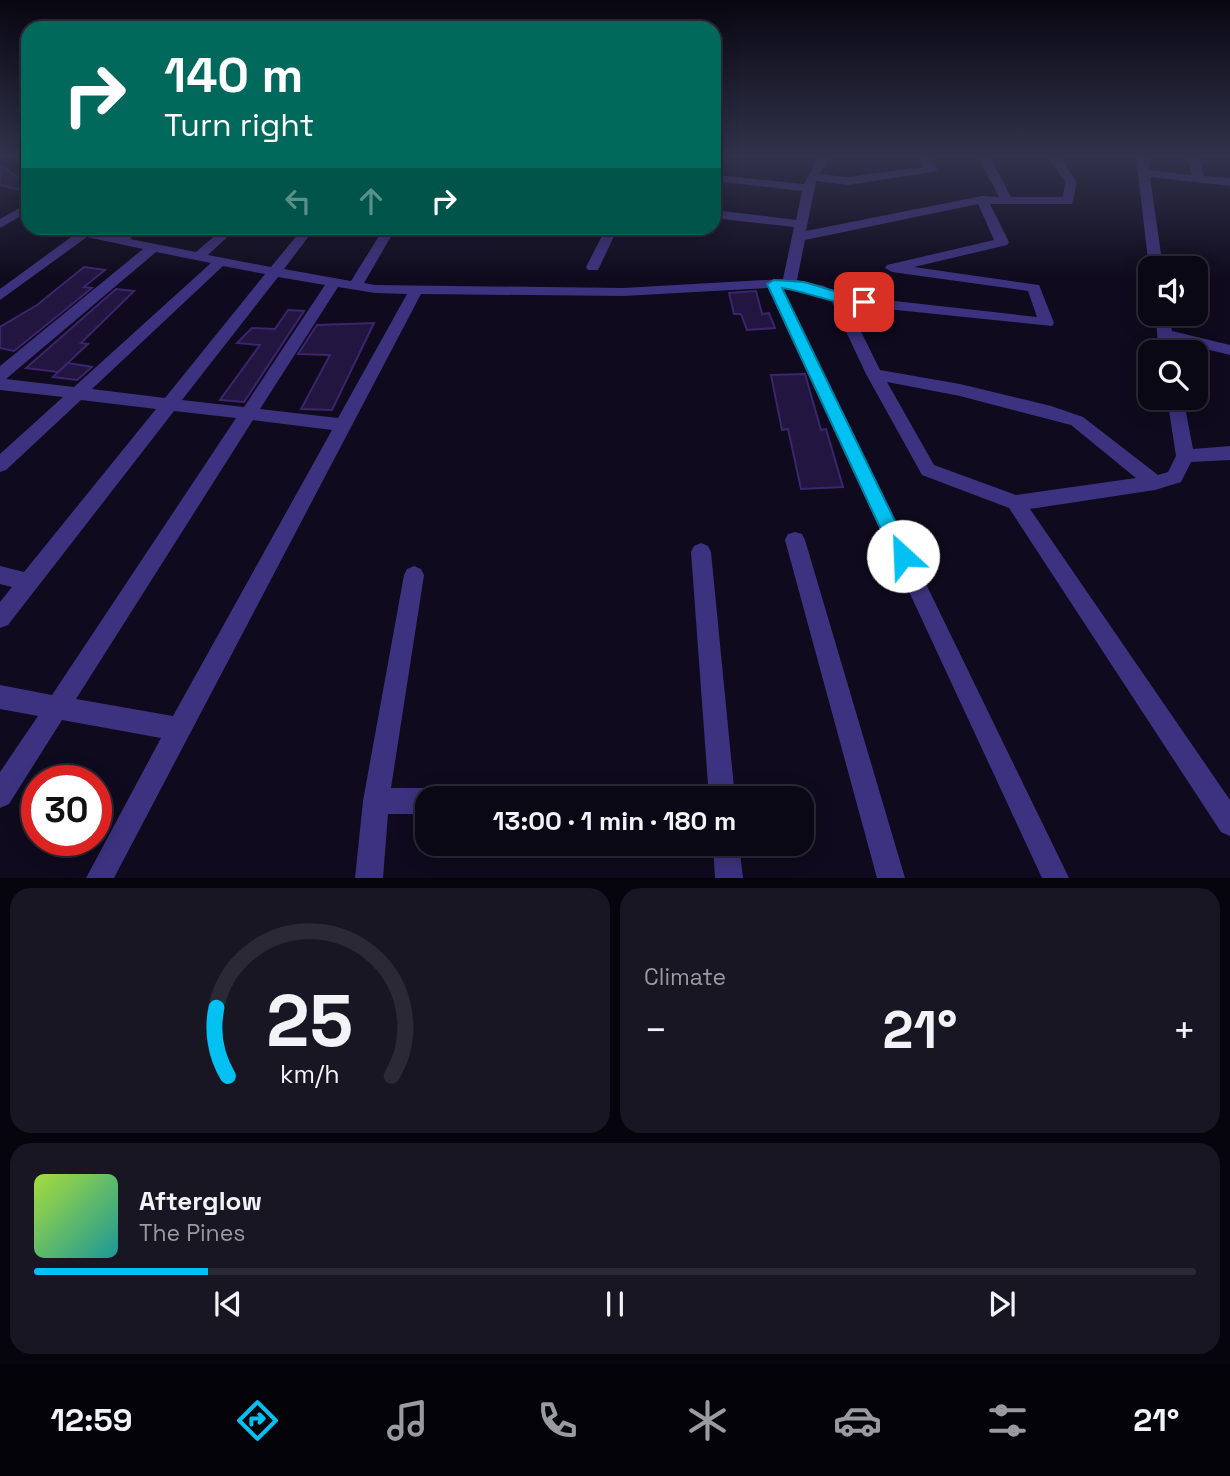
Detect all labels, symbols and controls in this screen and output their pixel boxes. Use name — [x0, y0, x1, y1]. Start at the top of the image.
text: 140 m — [164, 44, 303, 106]
icon: right — [49, 49, 140, 140]
text: Turn right — [164, 105, 314, 145]
icon: left — [279, 182, 317, 220]
icon: ahead — [352, 182, 390, 220]
icon: right — [425, 182, 463, 220]
map controls — [1138, 256, 1208, 410]
button: sound — [1138, 256, 1208, 326]
pin — [834, 272, 894, 332]
icon: arrive — [845, 283, 883, 321]
button: search — [1138, 340, 1208, 410]
position arrow — [866, 519, 940, 593]
speed limit sign: 30 — [21, 765, 112, 856]
text: 13:00 · 1 min · 180 m — [493, 804, 736, 838]
text: Climate — [644, 962, 726, 992]
text: 25 — [267, 975, 353, 1068]
text: 21° — [883, 997, 957, 1063]
text: − — [644, 1006, 668, 1054]
text: + — [1172, 1006, 1196, 1054]
text: km/h — [280, 1058, 340, 1090]
text: Afterglow — [139, 1184, 262, 1218]
text: The Pines — [139, 1218, 245, 1248]
icon: previous — [209, 1285, 247, 1323]
icon: pause — [596, 1285, 634, 1323]
icon: next — [983, 1285, 1021, 1323]
icon: directions — [233, 1396, 282, 1445]
icon: music — [383, 1396, 432, 1445]
icon: phone — [533, 1396, 582, 1445]
icon: climate — [683, 1396, 732, 1445]
icon: car — [833, 1396, 882, 1445]
icon: filters — [983, 1396, 1032, 1445]
text: 12:59 — [50, 1400, 132, 1440]
text: 21° — [1133, 1400, 1179, 1440]

